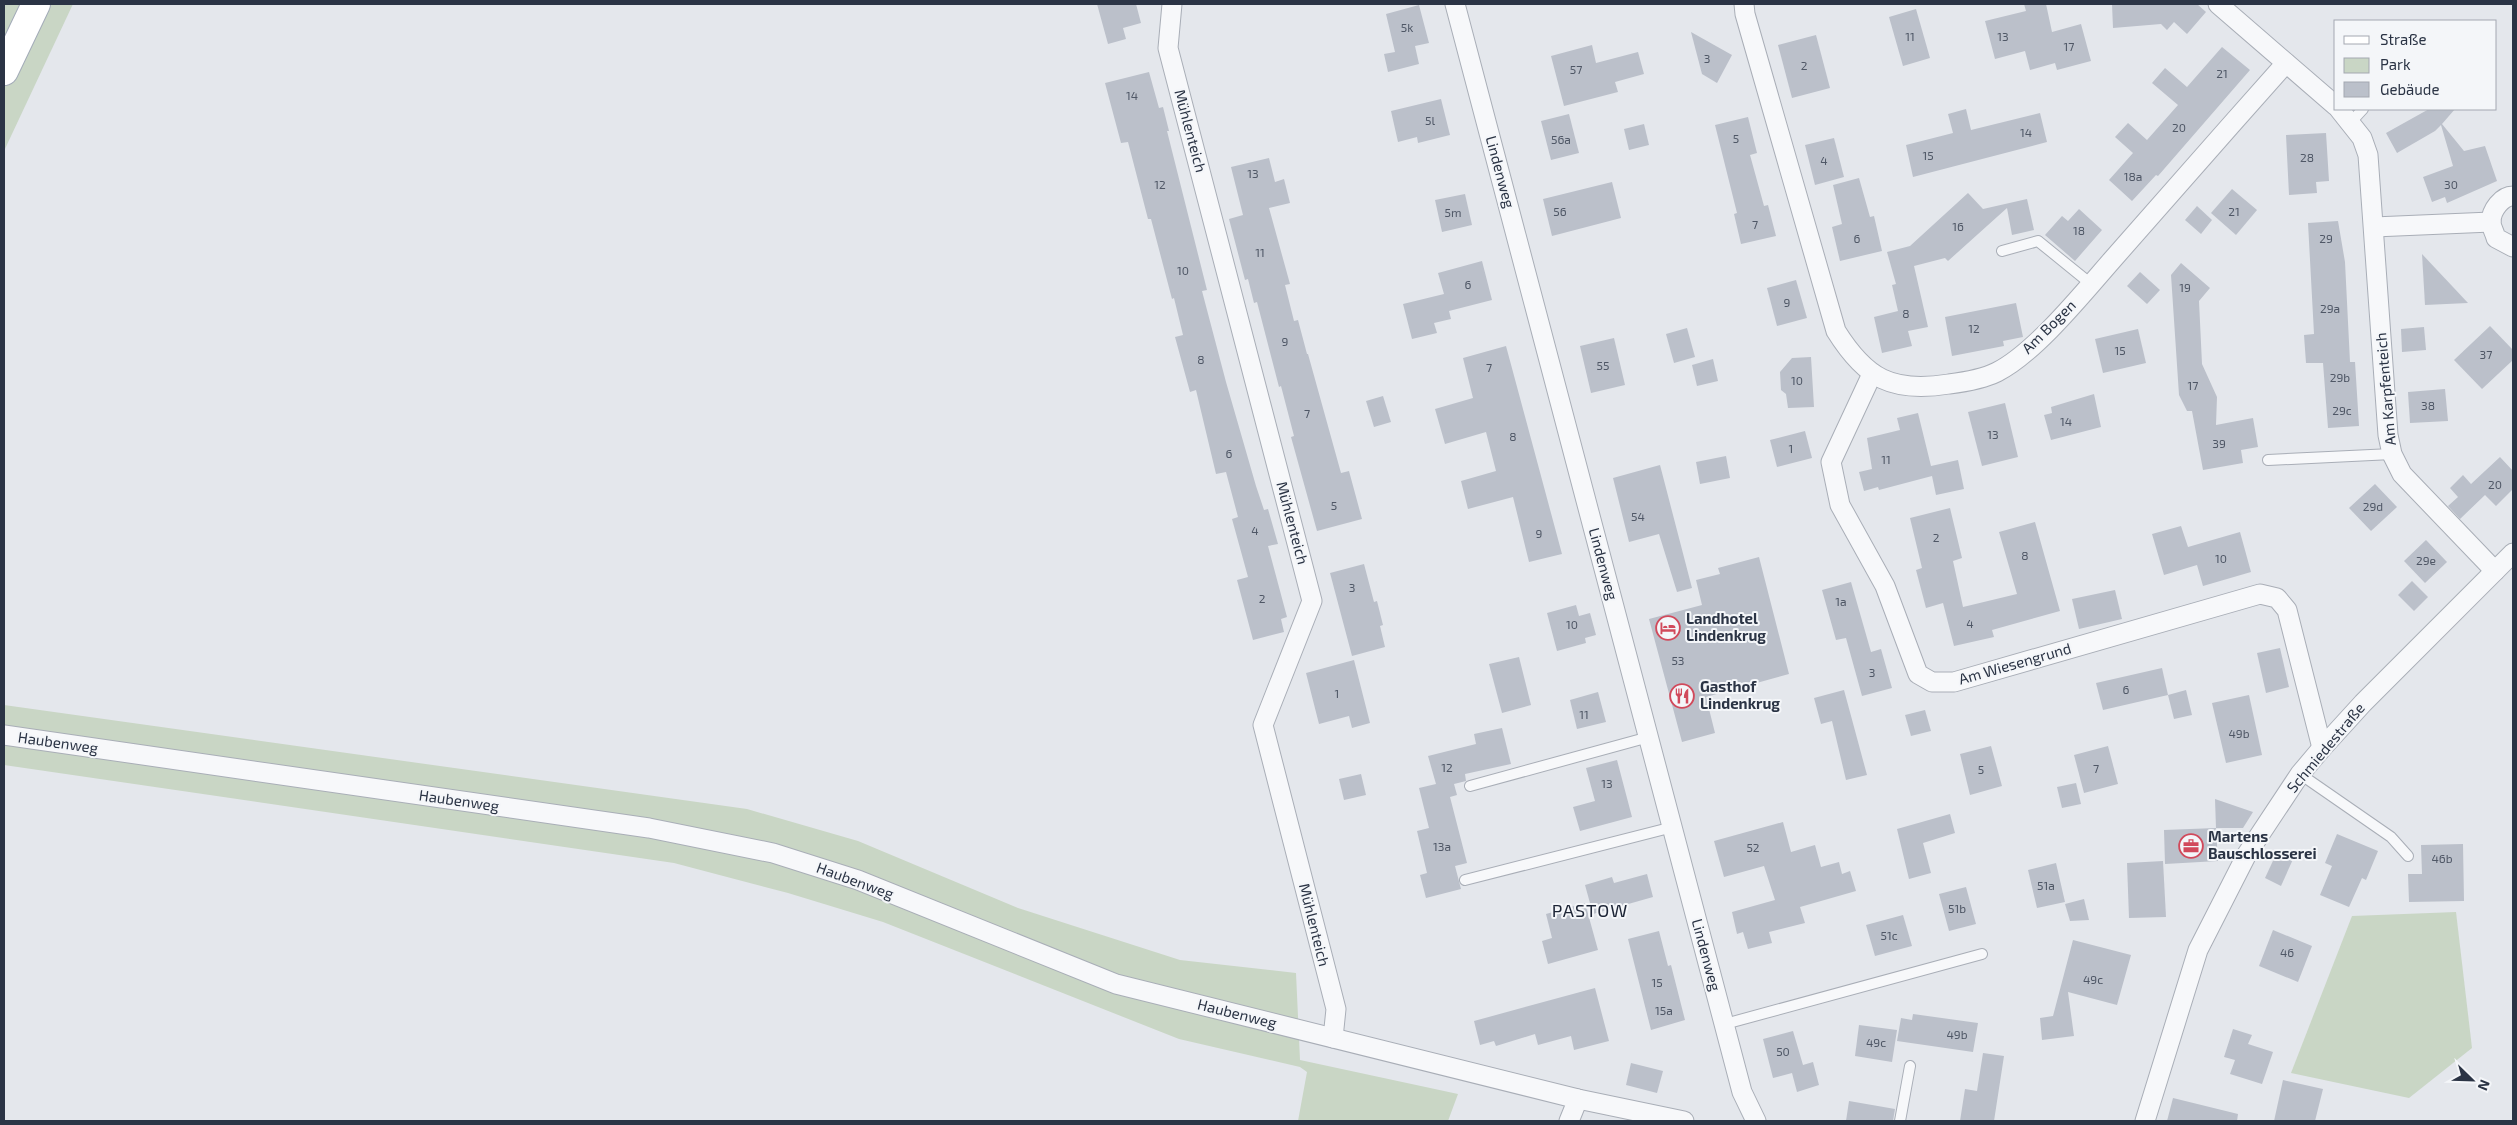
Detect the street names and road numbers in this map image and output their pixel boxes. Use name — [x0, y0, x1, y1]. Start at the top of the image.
street label: Mühlenteich — [1171, 87, 1211, 174]
street label: Lindenweg — [1483, 134, 1519, 211]
street label: Am Bogen — [2018, 296, 2079, 357]
street label: Am Karpfenteich — [2371, 332, 2399, 446]
street label: Mühlenteich — [1273, 479, 1313, 566]
street label: Lindenweg — [1586, 526, 1622, 603]
street label: Am Wiesengrund — [1956, 638, 2073, 688]
street label: Schmiedestraße — [2282, 699, 2368, 796]
street label: Haubenweg — [17, 727, 100, 757]
street label: Haubenweg — [418, 785, 501, 815]
street label: Haubenweg — [814, 858, 897, 903]
street label: Mühlenteich — [1296, 881, 1334, 968]
street label: Lindenweg — [1689, 917, 1725, 994]
street label: Haubenweg — [1196, 995, 1279, 1032]

